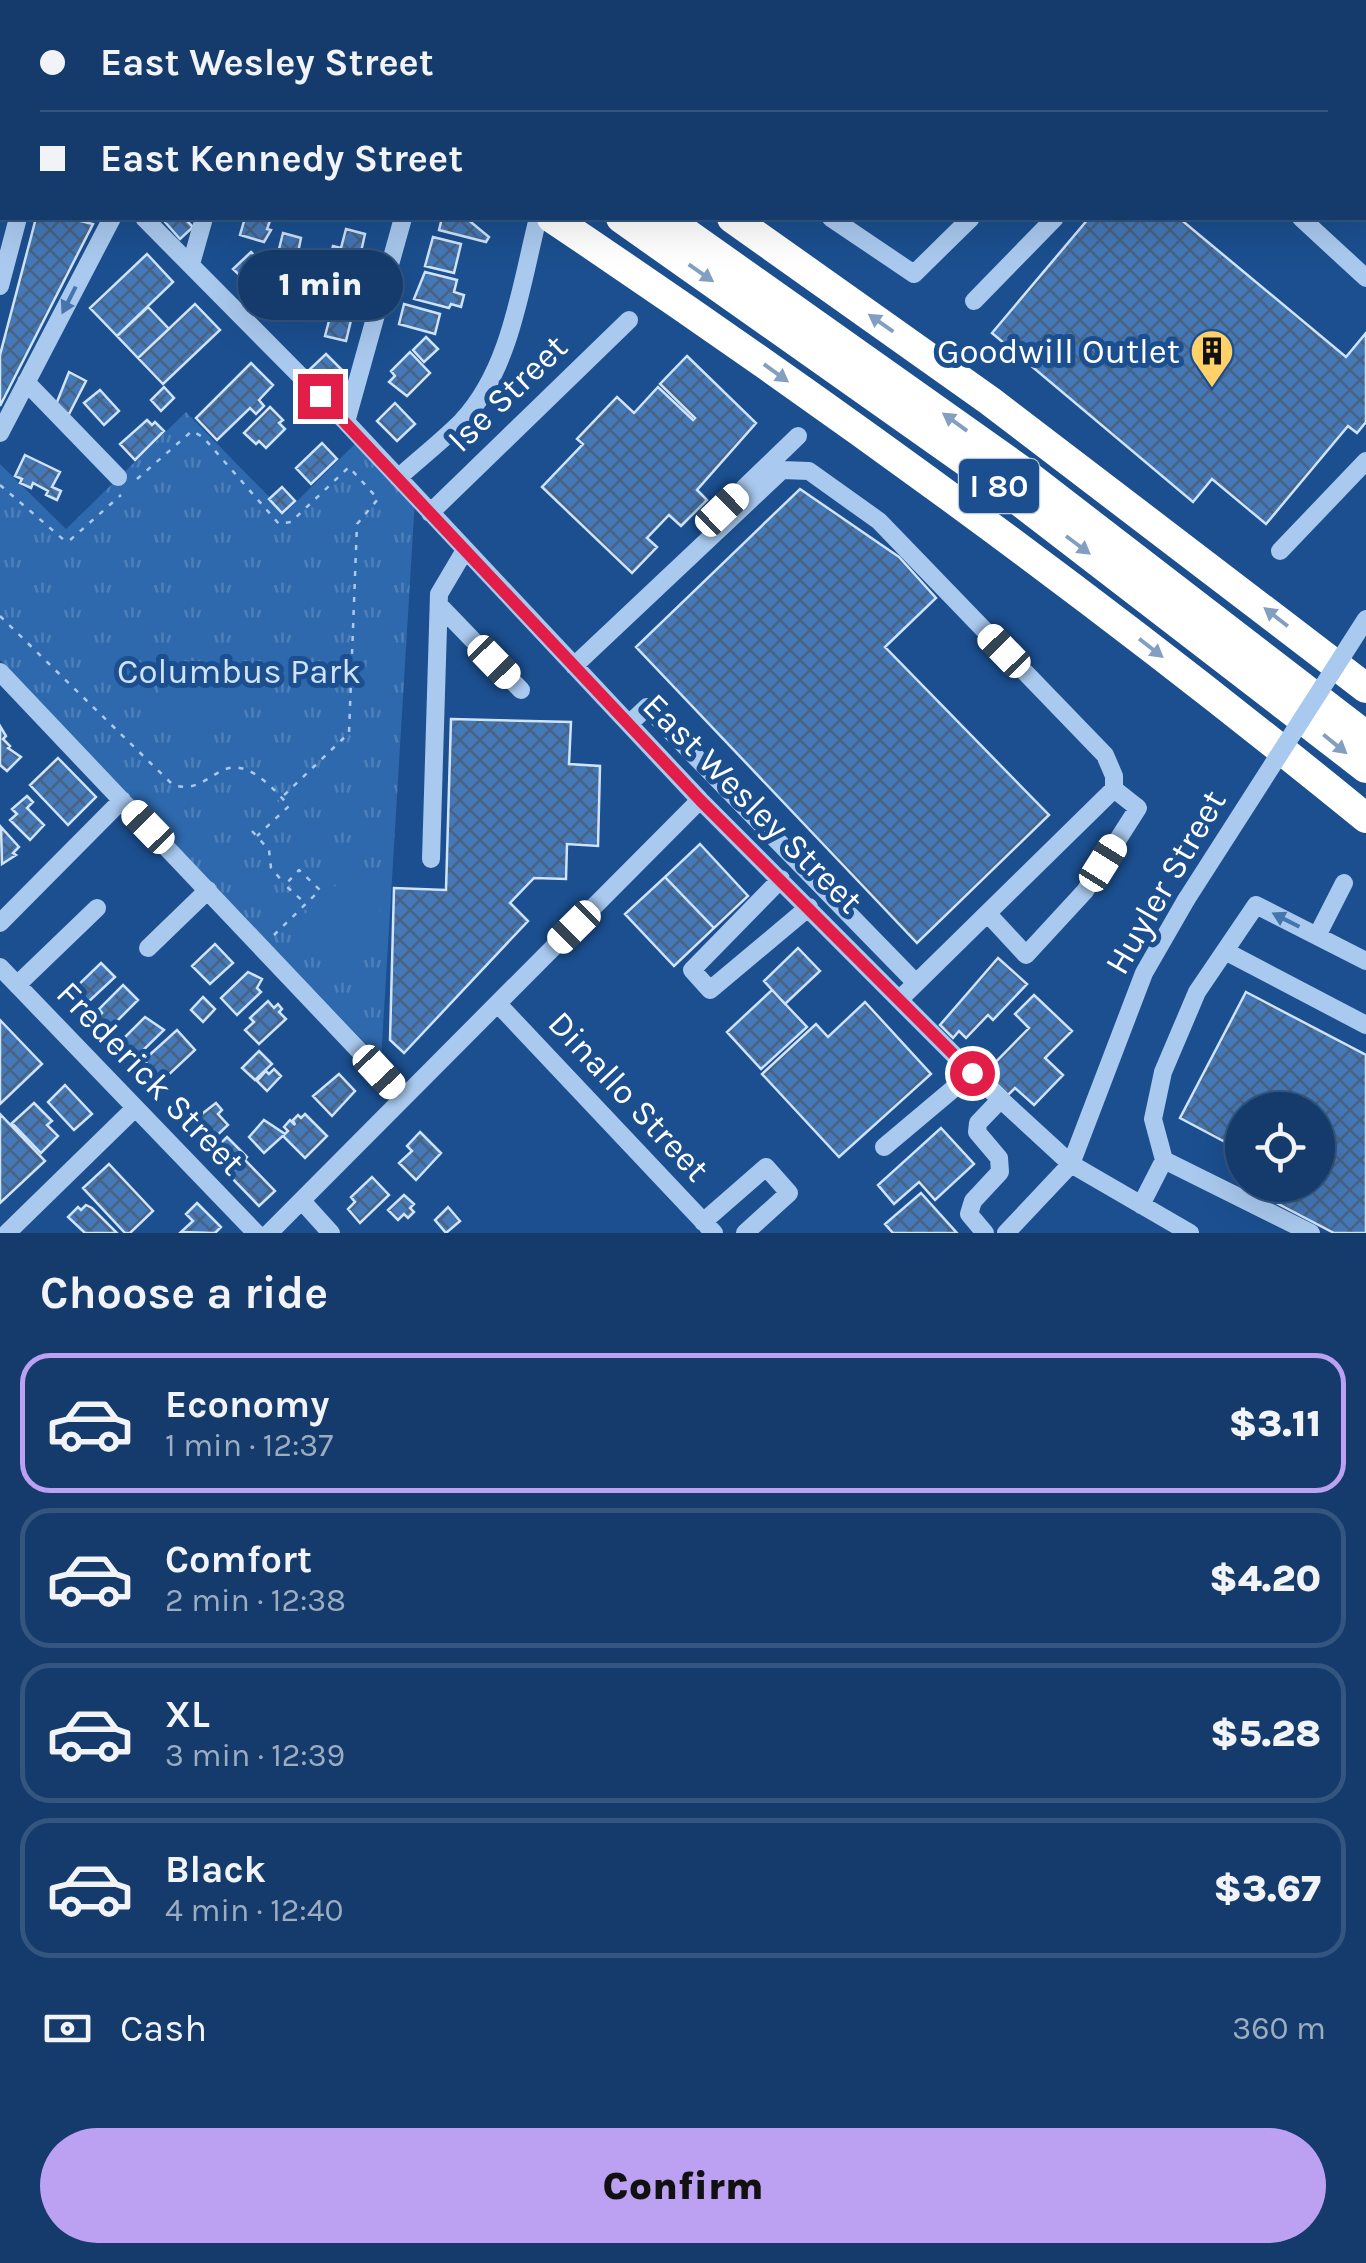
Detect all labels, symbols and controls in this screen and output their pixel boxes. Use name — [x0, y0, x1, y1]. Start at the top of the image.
text: East Wesley Street — [100, 40, 434, 85]
text: East Kennedy Street — [100, 136, 463, 181]
callout: 1 min — [238, 251, 402, 321]
one-way arrow — [688, 263, 715, 282]
text: 1 min — [279, 266, 362, 303]
one-way arrow — [61, 285, 78, 314]
one-way arrow — [868, 314, 894, 333]
street label: Ise Street — [439, 326, 576, 460]
building icon: Goodwill Outlet — [1189, 328, 1235, 389]
place label: Goodwill Outlet — [937, 331, 1180, 372]
one-way arrow — [763, 362, 790, 382]
route end — [298, 374, 343, 419]
one-way arrow — [941, 413, 968, 432]
road number: I 80 — [959, 459, 1039, 513]
car — [690, 478, 754, 542]
one-way arrow — [1065, 534, 1091, 554]
one-way arrow — [1263, 607, 1289, 628]
car — [972, 619, 1036, 683]
car — [462, 630, 526, 694]
one-way arrow — [1138, 638, 1164, 658]
park label: Columbus Park — [117, 651, 361, 692]
street label: East Wesley Street — [634, 685, 871, 922]
one-way arrow — [1322, 733, 1348, 754]
street label: Huyler Street — [1096, 783, 1235, 982]
car — [116, 795, 180, 859]
car — [1074, 830, 1132, 896]
car — [542, 895, 606, 959]
one-way arrow — [1271, 912, 1300, 929]
street label: Frederick Street — [48, 973, 253, 1184]
street label: Dinallo Street — [540, 1003, 718, 1190]
car — [348, 1040, 410, 1104]
route start — [950, 1051, 995, 1096]
map controls — [1225, 1092, 1335, 1202]
button: locate — [1225, 1092, 1335, 1202]
text: Choose a ride — [40, 1267, 328, 1319]
icon: car — [45, 1378, 135, 1468]
text: Economy — [165, 1382, 329, 1427]
text: $3.11 — [1229, 1401, 1321, 1446]
text: 1 min · 12:37 — [165, 1427, 333, 1464]
icon: car — [45, 1533, 135, 1623]
text: Comfort — [165, 1537, 312, 1582]
text: $4.20 — [1209, 1556, 1321, 1601]
text: 2 min · 12:38 — [165, 1582, 346, 1619]
icon: car — [45, 1688, 135, 1778]
text: XL — [165, 1692, 210, 1737]
text: $5.28 — [1210, 1711, 1321, 1756]
text: 3 min · 12:39 — [165, 1737, 345, 1774]
icon: car — [45, 1843, 135, 1933]
text: Black — [165, 1847, 266, 1892]
text: $3.67 — [1213, 1866, 1321, 1911]
text: 4 min · 12:40 — [165, 1892, 344, 1929]
icon: cash — [40, 2001, 95, 2056]
text: Cash — [120, 2006, 207, 2051]
text: 360 m — [1232, 2010, 1326, 2047]
button: Confirm — [40, 2128, 1326, 2243]

